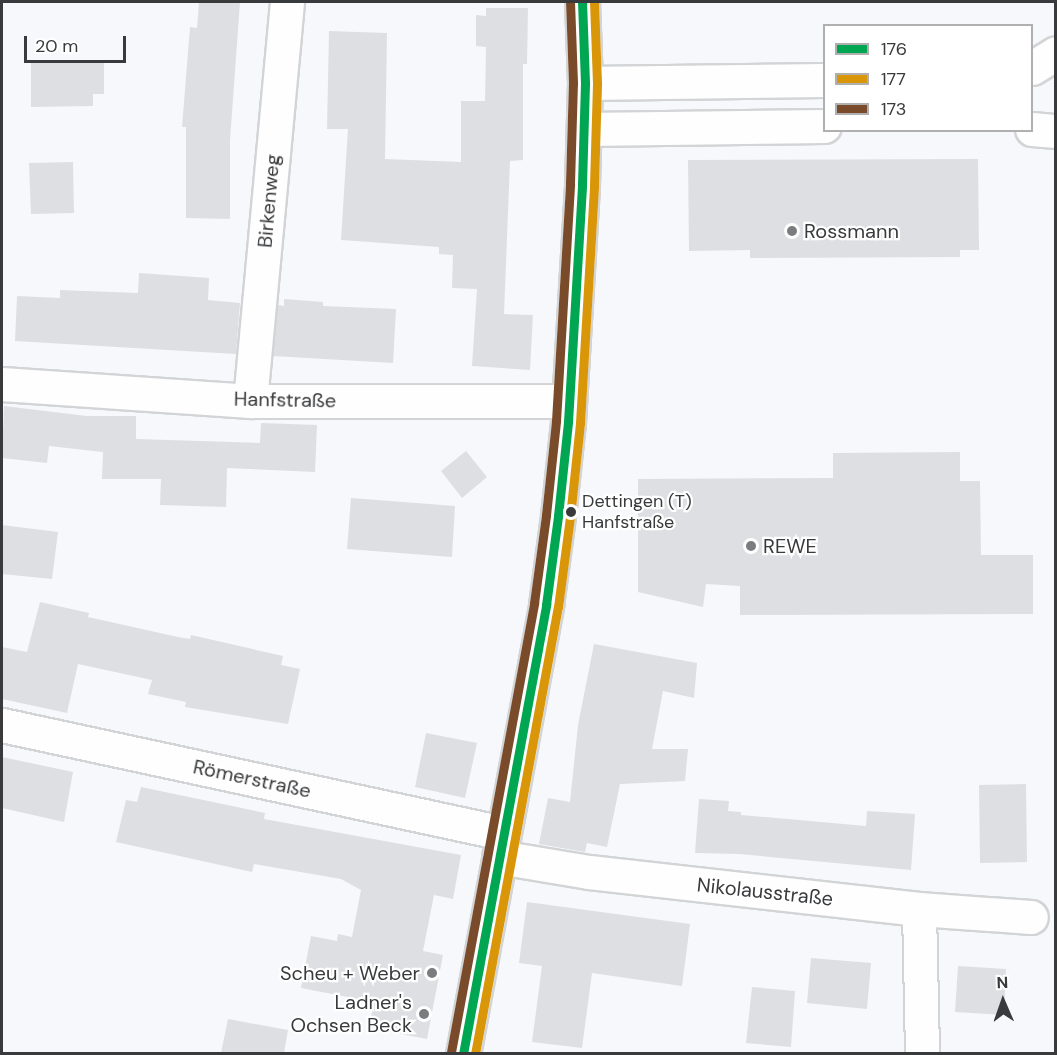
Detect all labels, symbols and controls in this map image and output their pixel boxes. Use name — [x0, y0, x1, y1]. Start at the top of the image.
scale bar — [27, 24, 129, 62]
legend — [823, 24, 1033, 132]
text: 20 m — [35, 34, 78, 58]
text: 176 — [881, 37, 907, 61]
text: 177 — [881, 67, 906, 91]
text: 173 — [881, 97, 906, 121]
street label: Birkenweg — [253, 153, 285, 249]
place label: Rossmann — [804, 219, 899, 243]
marker: Rossmann — [785, 224, 799, 238]
street label: Hanfstraße — [234, 387, 336, 413]
place label: Dettingen (T) Hanfstraße — [582, 491, 692, 534]
marker: Dettingen (T) Hanfstraße — [565, 506, 577, 518]
place label: REWE — [763, 534, 817, 558]
marker: REWE — [744, 539, 758, 553]
street label: Römerstraße — [191, 755, 313, 803]
street label: Nikolausstraße — [696, 873, 834, 911]
place label: Scheu + Weber — [280, 961, 420, 985]
marker: Scheu + Weber — [425, 966, 439, 980]
north arrow — [973, 971, 1033, 1031]
text: N — [996, 972, 1009, 993]
place label: Ladner's Ochsen Beck — [290, 990, 412, 1037]
marker: Ladner's Ochsen Beck — [417, 1007, 431, 1021]

